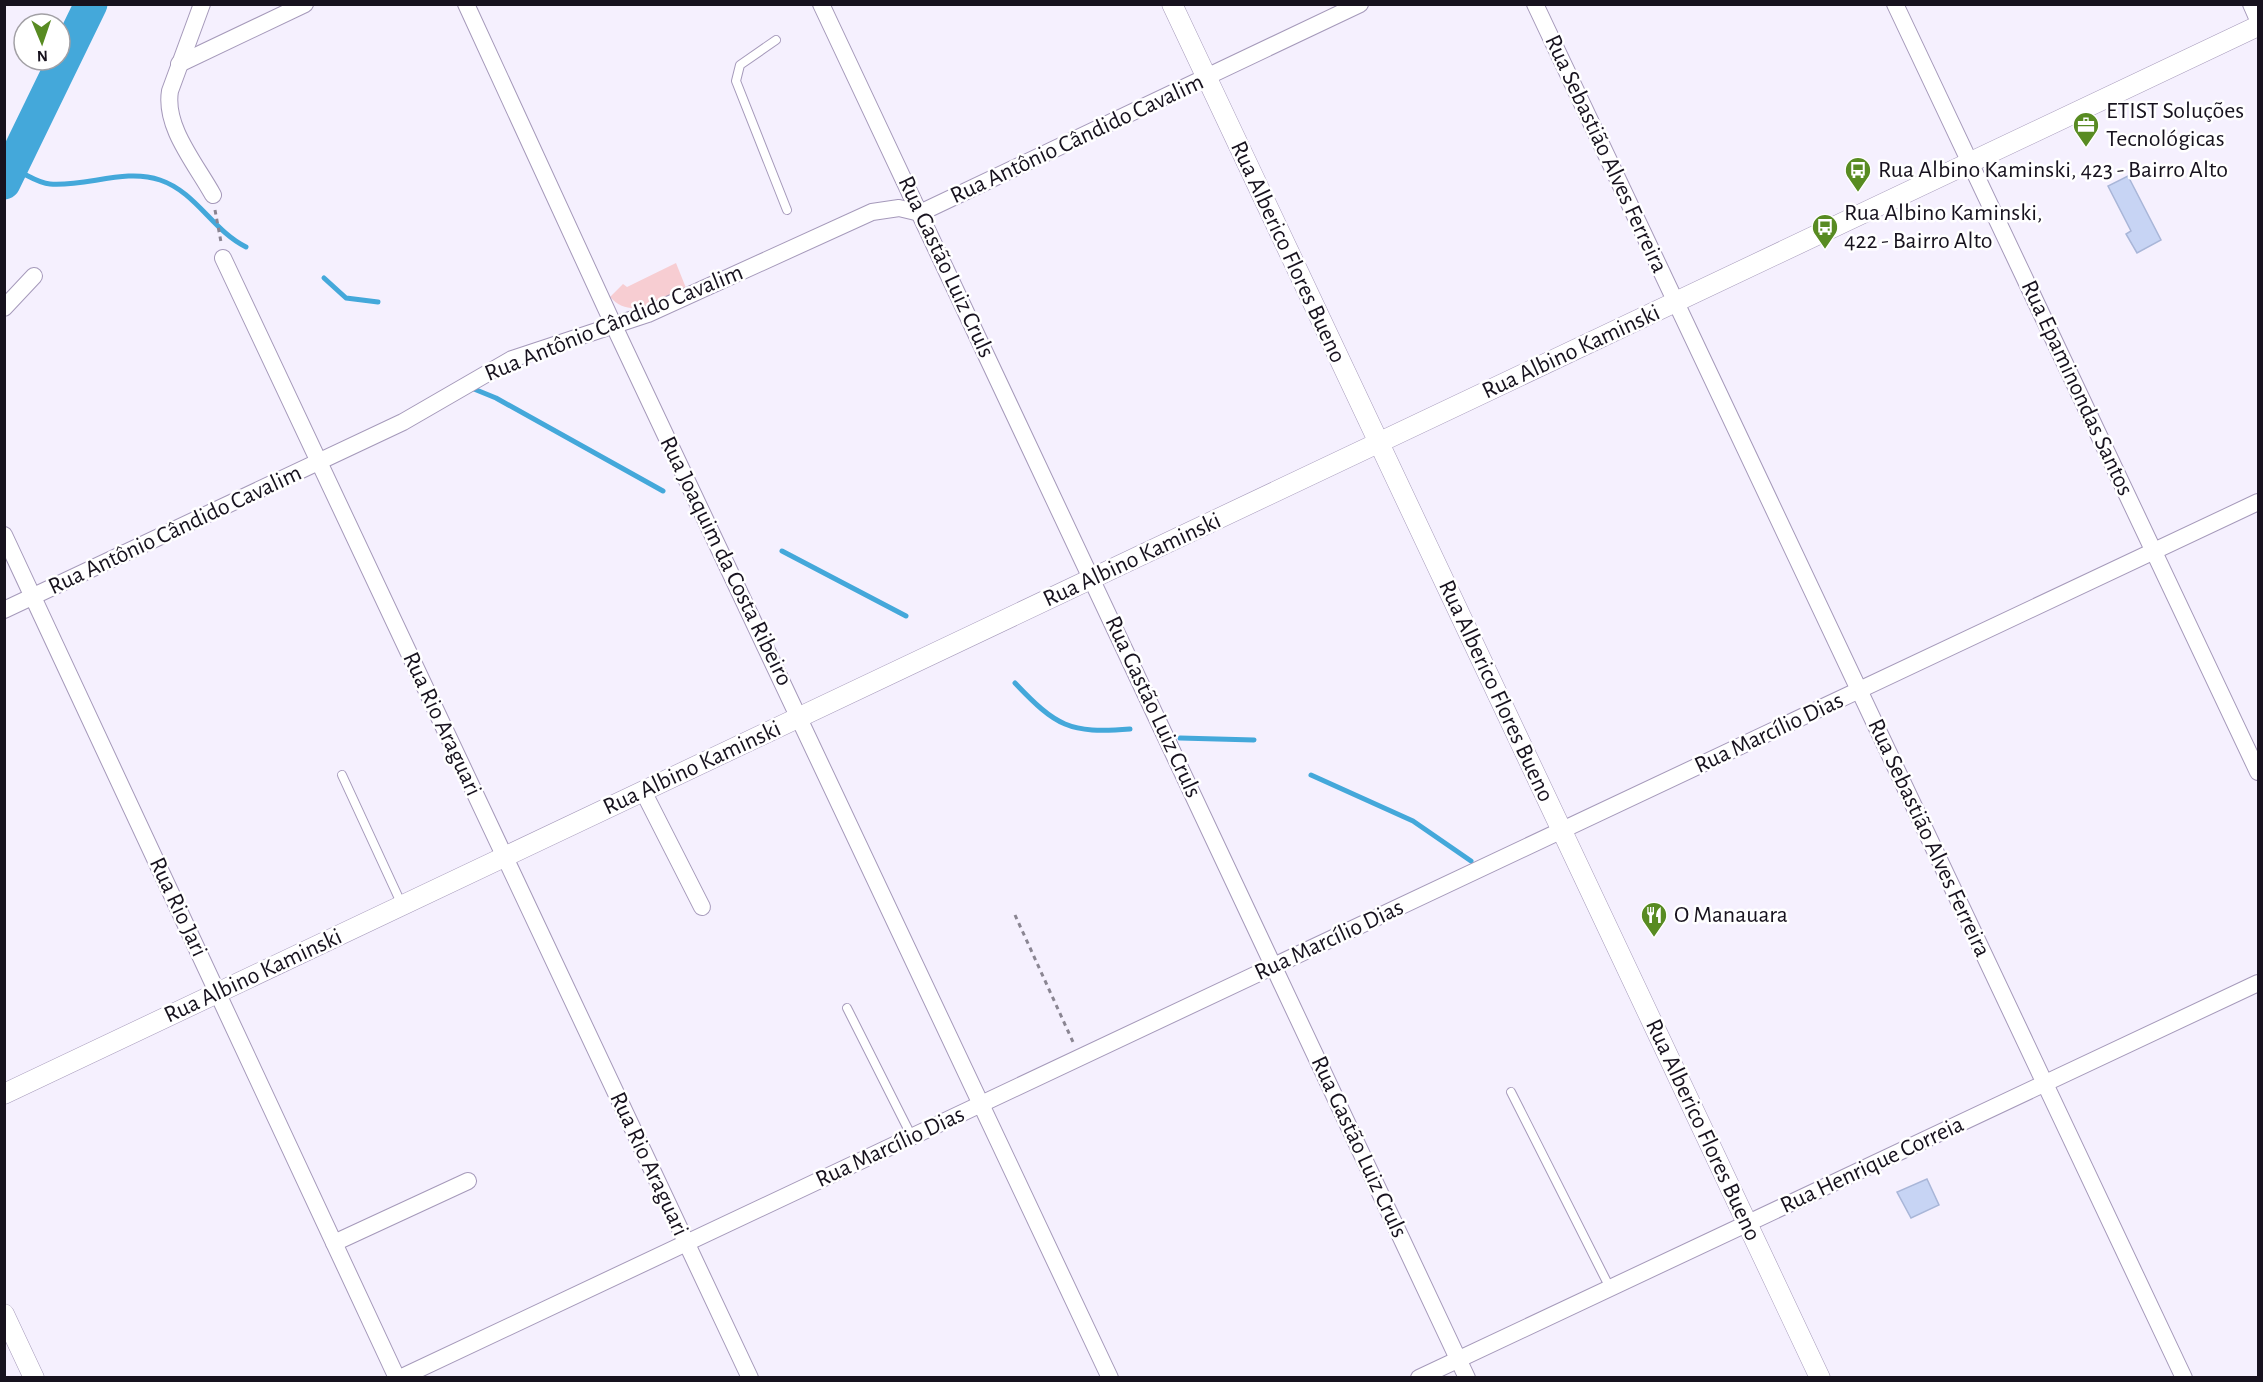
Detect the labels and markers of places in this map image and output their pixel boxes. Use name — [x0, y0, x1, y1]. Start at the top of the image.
place label: ETIST Soluções Tecnológicas — [2106, 99, 2244, 151]
office icon: ETIST Soluções Tecnológicas — [2071, 110, 2101, 148]
bus stop icon: Rua Albino Kaminski, 423 - Bairro Alto — [1843, 155, 1873, 193]
place label: Rua Albino Kaminski, 423 - Bairro Alto — [1878, 158, 2228, 182]
place label: Rua Albino Kaminski, 422 - Bairro Alto — [1844, 201, 2042, 253]
bus stop icon: Rua Albino Kaminski, 422 - Bairro Alto — [1810, 212, 1840, 250]
restaurant icon: O Manauara — [1639, 900, 1669, 938]
place label: O Manauara — [1674, 903, 1788, 927]

